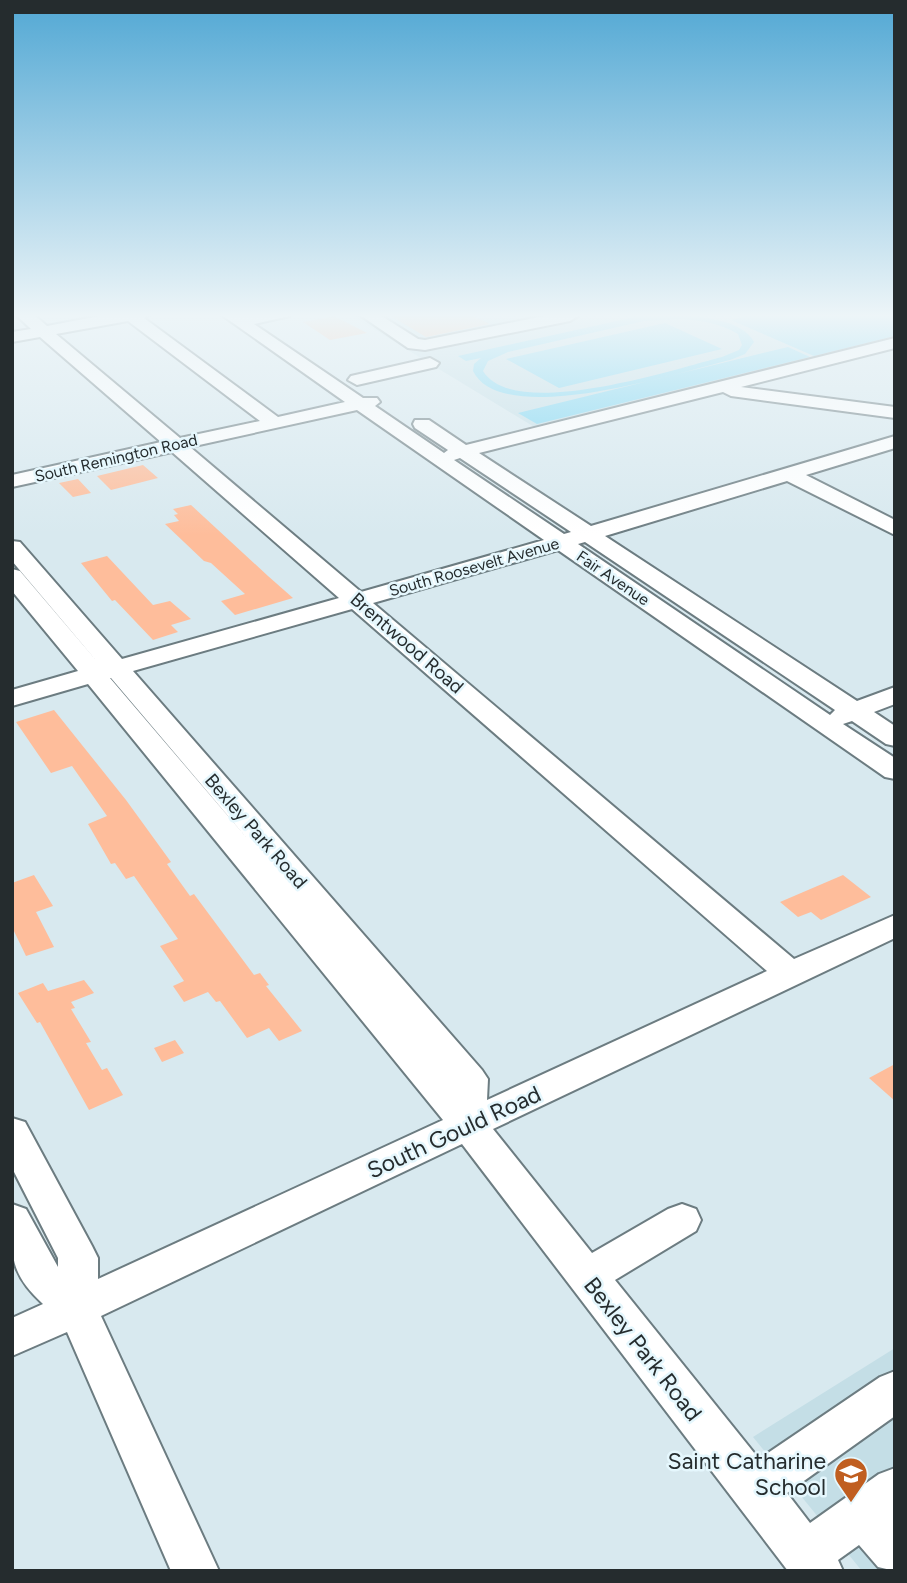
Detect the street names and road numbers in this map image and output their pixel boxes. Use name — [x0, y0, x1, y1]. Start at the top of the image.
street label: South Remington Road — [33, 430, 199, 486]
street label: South Roosevelt Avenue — [387, 534, 561, 600]
street label: Fair Avenue — [573, 547, 653, 609]
street label: Brentwood Road — [346, 588, 468, 698]
street label: Bexley Park Road — [200, 769, 312, 893]
street label: South Gould Road — [363, 1080, 545, 1184]
street label: Bexley Park Road — [578, 1271, 708, 1427]

